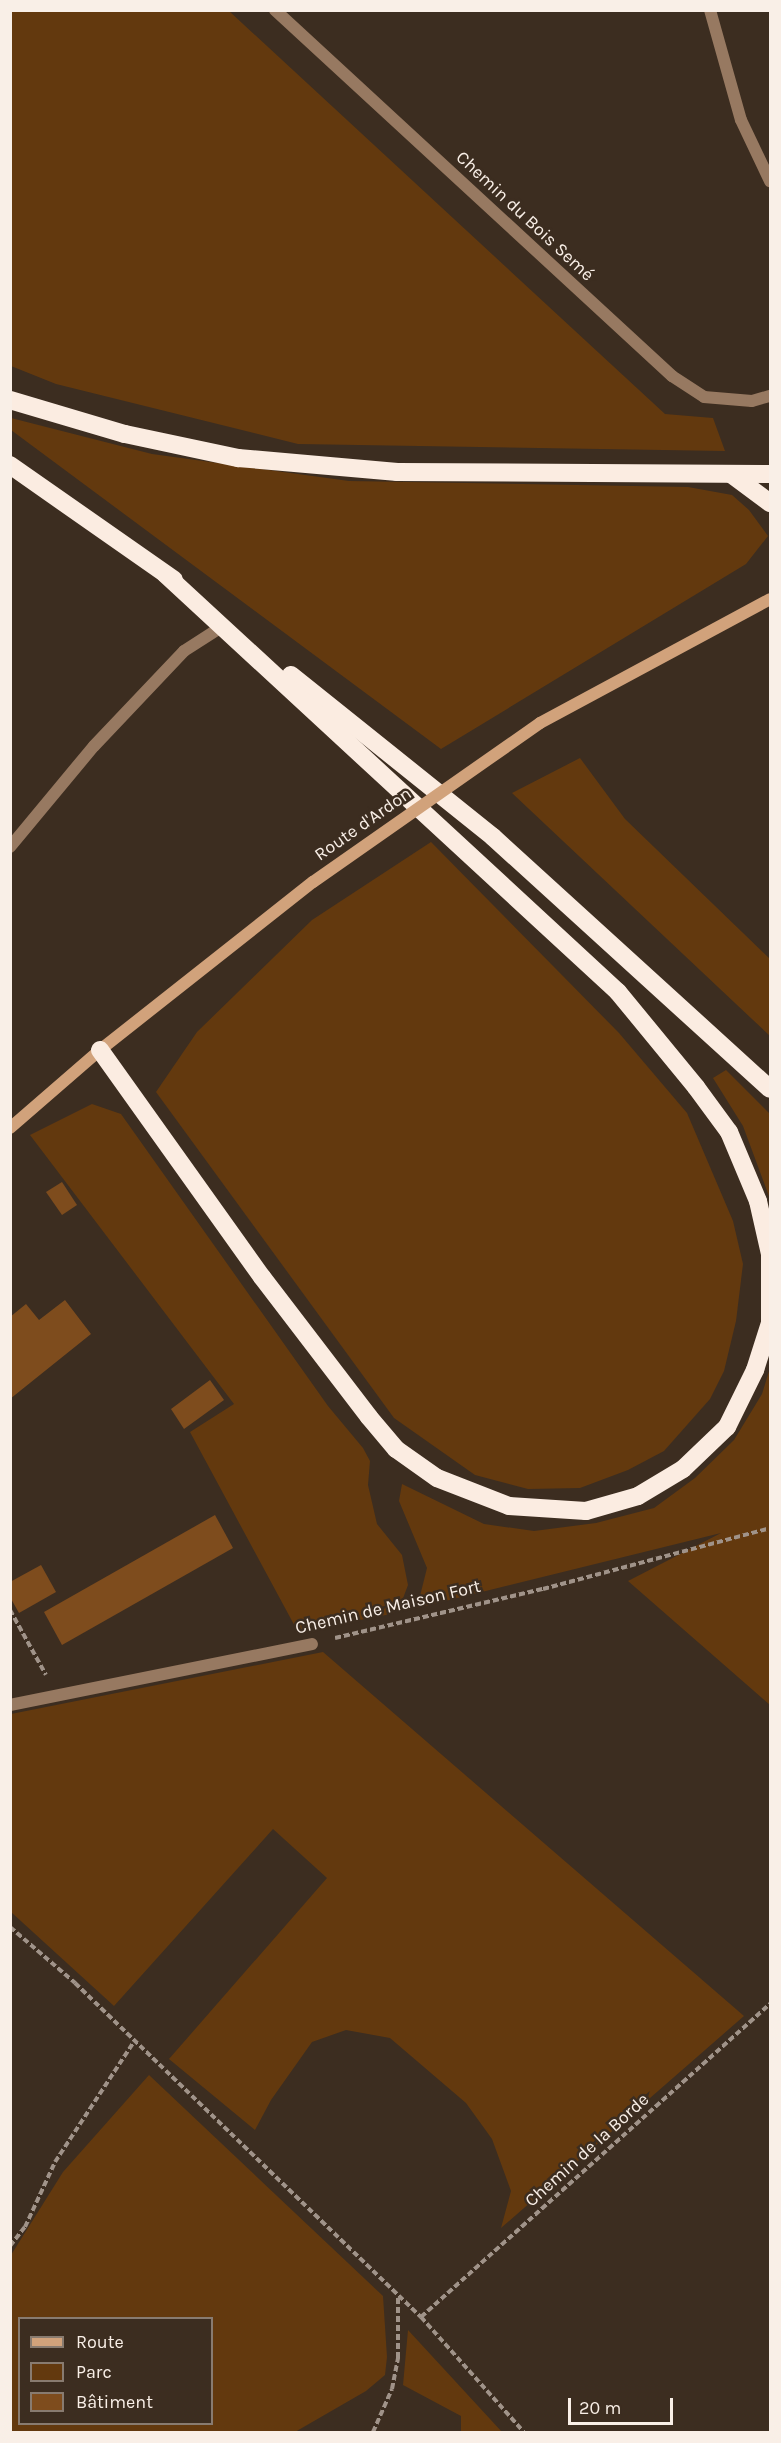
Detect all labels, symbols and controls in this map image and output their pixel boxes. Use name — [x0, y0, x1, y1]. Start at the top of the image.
street label: Chemin du Bois Semé — [452, 147, 598, 285]
street label: Route d'Ardon — [310, 783, 416, 865]
street label: Chemin de Maison Fort — [293, 1575, 483, 1639]
street label: Chemin de la Borde — [521, 2089, 653, 2211]
legend — [18, 2317, 213, 2425]
text: Route — [76, 2331, 124, 2353]
text: Parc — [76, 2361, 112, 2383]
scale bar — [571, 2386, 676, 2424]
text: Bâtiment — [76, 2391, 153, 2413]
text: 20 m — [579, 2397, 621, 2419]

